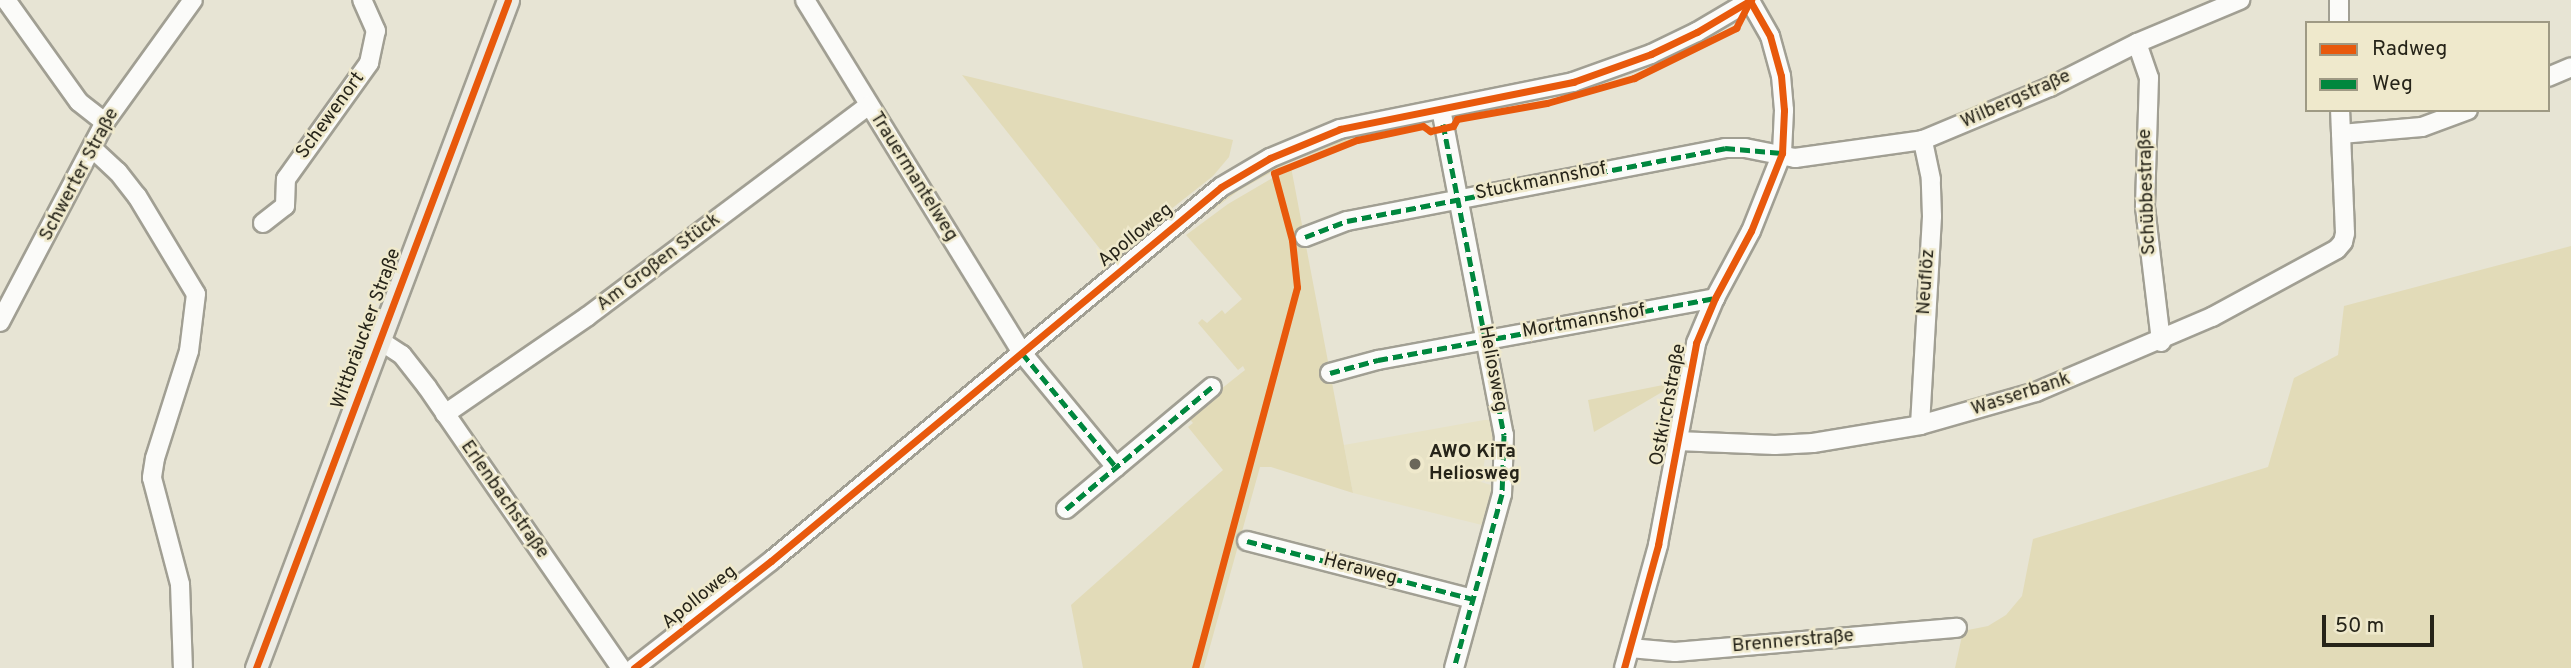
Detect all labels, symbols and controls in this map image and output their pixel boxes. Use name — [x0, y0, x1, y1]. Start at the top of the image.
legend — [2305, 21, 2550, 112]
text: Radweg — [2372, 36, 2447, 63]
street label: Wilbergstraße — [1958, 66, 2074, 134]
street label: Schewenort — [292, 68, 370, 164]
text: Weg — [2372, 71, 2413, 98]
street label: Schwerter Straße — [35, 105, 125, 245]
street label: Trauermantelweg — [864, 108, 962, 246]
street label: Schübbestraße — [2134, 128, 2162, 256]
street label: Stuckmannshof — [1474, 158, 1608, 206]
street label: Apolloweg — [1094, 199, 1178, 273]
street label: Am Großen Stück — [593, 209, 725, 317]
street label: Wittbräucker Straße — [327, 246, 407, 412]
street label: Neuflöz — [1913, 248, 1941, 316]
street label: Mortmannshof — [1521, 300, 1647, 344]
street label: Heliosweg — [1472, 324, 1512, 414]
street label: Ostkirchstraße — [1646, 342, 1692, 468]
street label: Wasserbank — [1969, 368, 2073, 422]
street label: Erlenbachstraße — [455, 437, 553, 563]
place label: AWO KiTa Heliosweg — [1429, 442, 1520, 486]
marker: AWO KiTa Heliosweg — [1407, 456, 1423, 472]
street label: Heraweg — [1321, 549, 1399, 591]
street label: Apolloweg — [658, 561, 742, 635]
scale bar — [2326, 602, 2438, 646]
text: 50 m — [2335, 613, 2384, 640]
street label: Brennerstraße — [1731, 625, 1855, 659]

